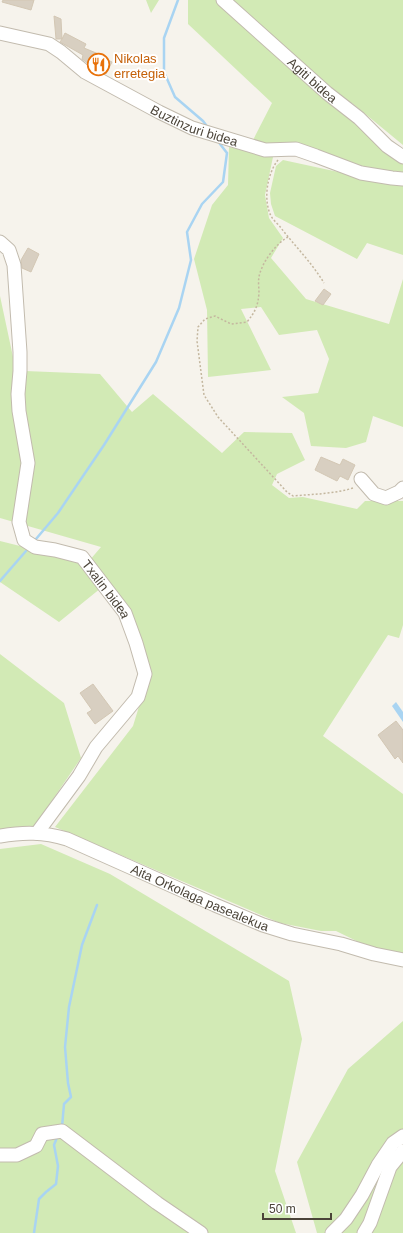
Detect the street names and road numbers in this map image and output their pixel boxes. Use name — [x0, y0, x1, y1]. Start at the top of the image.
street label: Agiti bidea — [285, 54, 341, 106]
street label: Buztinzuri bidea — [148, 101, 240, 149]
street label: Txalin bidea — [79, 557, 134, 621]
street label: Aita Orkolaga pasealekua — [129, 861, 271, 934]

